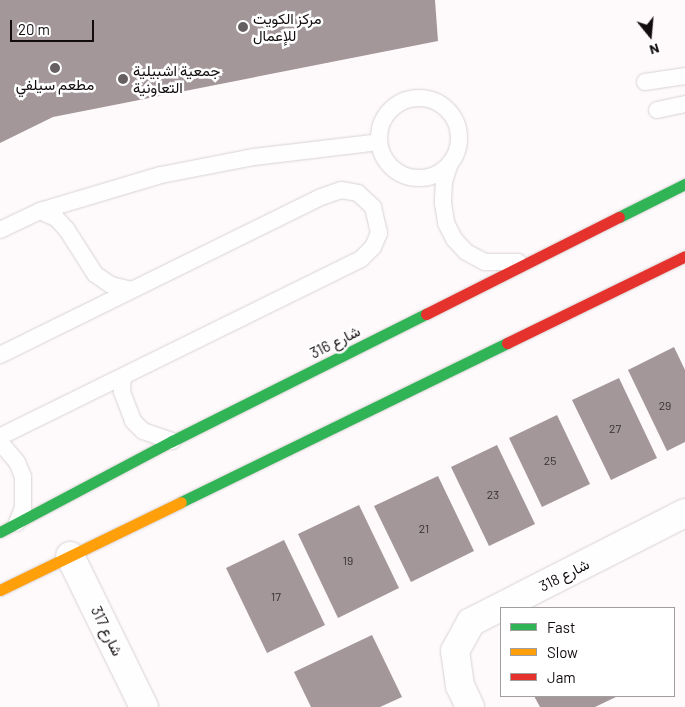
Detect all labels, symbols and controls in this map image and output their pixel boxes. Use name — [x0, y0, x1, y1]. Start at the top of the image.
place label: مركز الكويت للإعمال — [253, 9, 322, 44]
scale bar — [12, 10, 96, 42]
north arrow — [625, 10, 675, 60]
text: 20 m — [18, 20, 50, 38]
marker: مركز الكويت للإعمال — [237, 21, 249, 33]
text: N — [648, 40, 661, 59]
place label: جمعية اشبيلية التعاونية — [133, 61, 220, 96]
marker: مطعم سيلفي — [49, 62, 61, 74]
marker: جمعية اشبيلية التعاونية — [117, 73, 129, 85]
place label: مطعم سيلفي — [16, 76, 94, 94]
street label: شارع 316 — [307, 322, 363, 362]
house number: 29 — [659, 399, 671, 413]
house number: 27 — [609, 422, 621, 436]
house number: 25 — [544, 454, 556, 468]
house number: 23 — [487, 488, 499, 502]
house number: 21 — [419, 522, 429, 536]
house number: 19 — [343, 554, 353, 568]
street label: شارع 318 — [536, 555, 592, 595]
house number: 17 — [271, 590, 281, 604]
street label: شارع 317 — [87, 603, 127, 659]
legend — [500, 607, 675, 697]
text: Fast — [547, 618, 575, 636]
text: Slow — [547, 643, 578, 661]
text: Jam — [547, 668, 576, 686]

